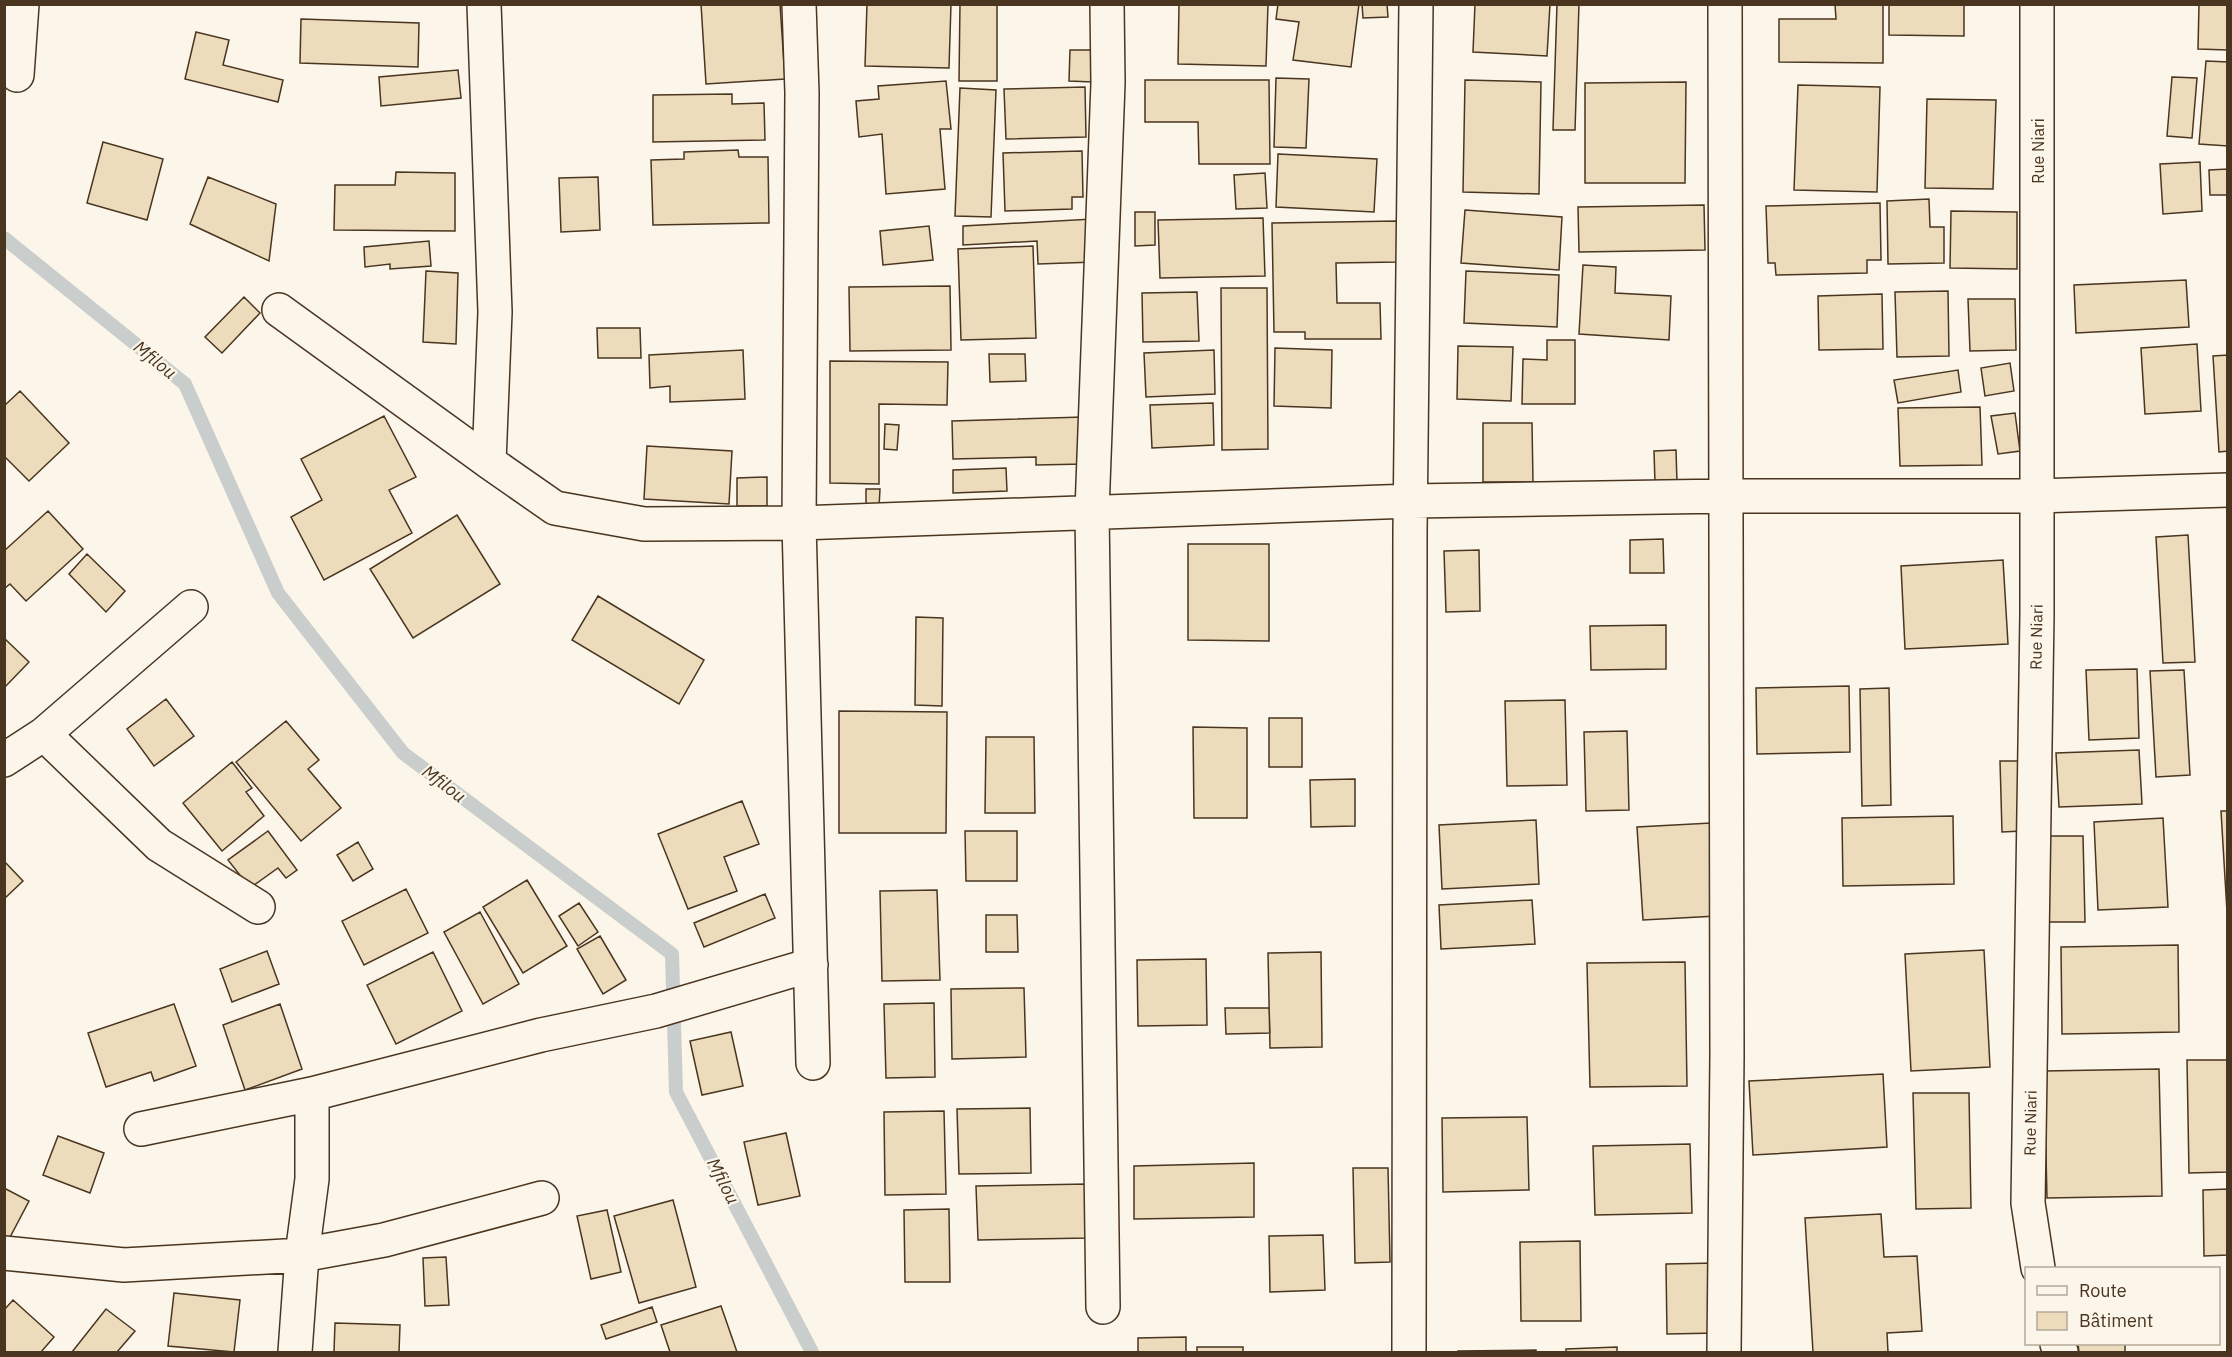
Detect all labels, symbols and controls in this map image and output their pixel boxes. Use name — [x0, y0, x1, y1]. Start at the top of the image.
street label: Rue Niari — [2028, 118, 2048, 184]
water label: Mfilou — [129, 335, 182, 384]
street label: Rue Niari — [2025, 604, 2047, 670]
water label: Mfilou — [418, 760, 471, 807]
street label: Rue Niari — [2019, 1090, 2041, 1156]
water label: Mfilou — [702, 1154, 745, 1208]
legend — [2025, 1267, 2220, 1345]
text: Route — [2079, 1279, 2127, 1302]
text: Bâtiment — [2079, 1309, 2153, 1332]

